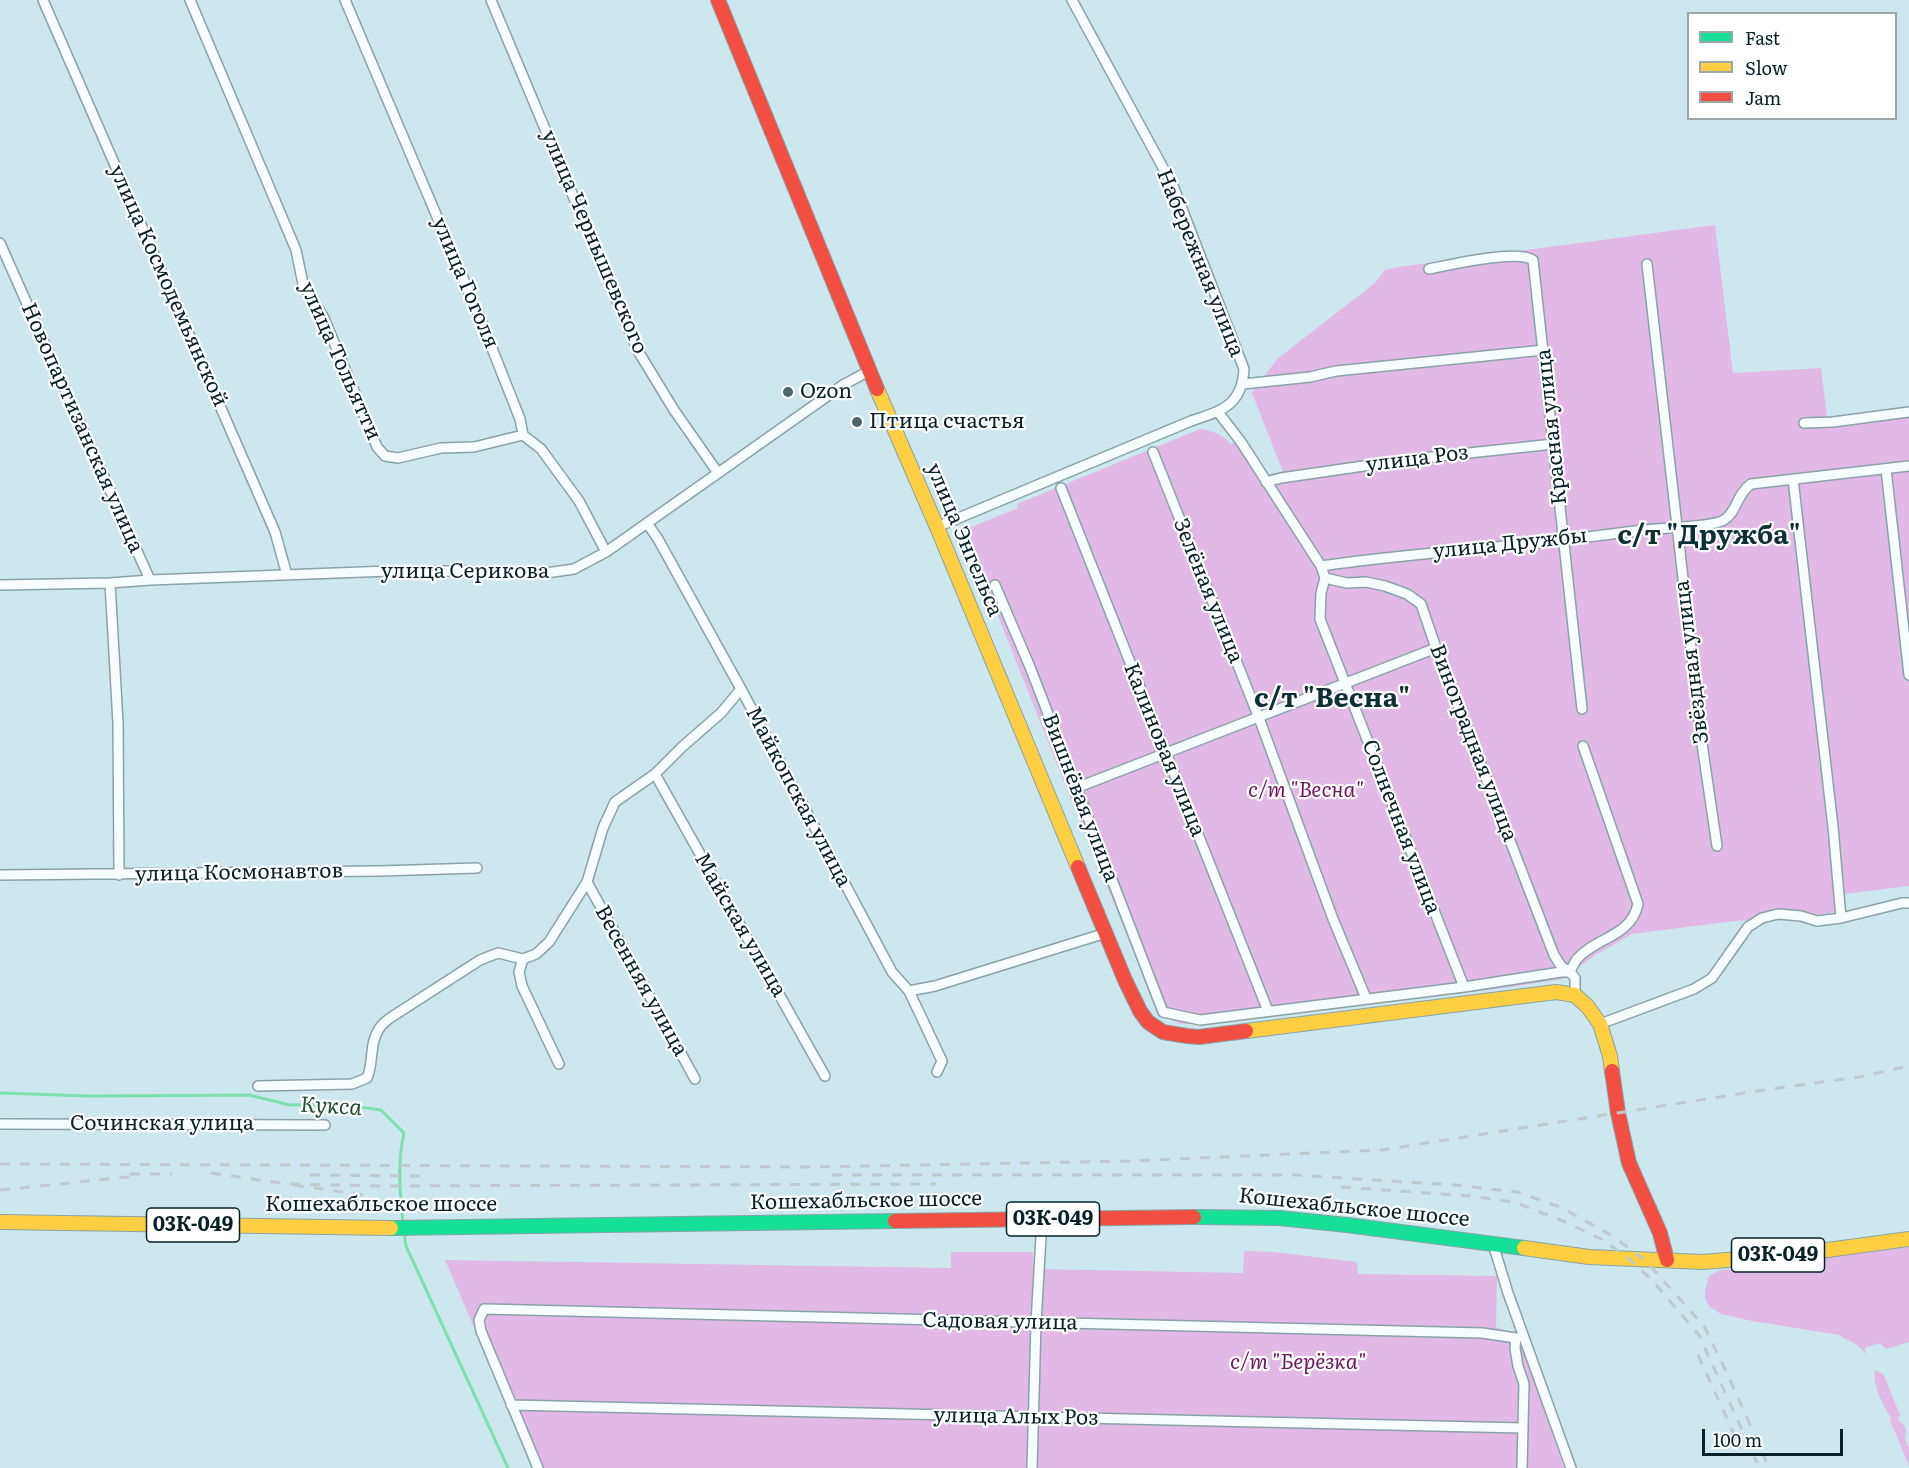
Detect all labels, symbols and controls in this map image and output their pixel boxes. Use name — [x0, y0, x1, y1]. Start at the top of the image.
legend — [1687, 12, 1897, 120]
text: Fast — [1745, 24, 1780, 51]
text: Slow — [1745, 54, 1787, 81]
text: Jam — [1745, 84, 1781, 111]
street label: улица Чернышевского — [535, 126, 653, 358]
street label: улица Космодемьянской — [103, 161, 233, 411]
street label: Набережная улица — [1151, 165, 1249, 361]
street label: улица Гоголя — [426, 213, 504, 353]
street label: улица Тольятти — [294, 278, 386, 444]
street label: Новопартизанская улица — [15, 299, 149, 557]
street label: Красная улица — [1531, 348, 1573, 506]
place label: Ozon — [800, 379, 852, 405]
marker: Ozon — [781, 385, 795, 399]
place label: Птица счастья — [869, 409, 1025, 435]
marker: Птица счастья — [850, 415, 864, 429]
street label: улица Роз — [1364, 440, 1470, 478]
street label: улица Энгельса — [920, 459, 1008, 621]
street label: Зелёная улица — [1168, 515, 1248, 667]
district label: с/т "Дружба" — [1617, 520, 1801, 552]
street label: улица Дружбы — [1431, 523, 1589, 565]
street label: улица Серикова — [381, 559, 549, 585]
street label: Звёздная улица — [1669, 579, 1715, 745]
street label: Виноградная улица — [1424, 641, 1522, 845]
street label: Калиновая улица — [1118, 659, 1210, 841]
district label: с/т "Весна" — [1254, 683, 1410, 715]
street label: Майкопская улица — [740, 702, 856, 892]
street label: Вишнёвая улица — [1036, 710, 1124, 886]
street label: Солнечная улица — [1356, 736, 1446, 918]
park label: с/т "Весна" — [1248, 778, 1364, 804]
street label: Майская улица — [689, 848, 791, 1002]
street label: улица Космонавтов — [135, 859, 343, 887]
street label: Весенняя улица — [589, 901, 693, 1061]
water label: Кукса — [299, 1092, 363, 1122]
street label: Сочинская улица — [70, 1111, 254, 1137]
street label: Кошехабльское шоссе — [1237, 1183, 1471, 1233]
street label: Кошехабльское шоссе — [750, 1186, 982, 1216]
street label: Кошехабльское шоссе — [265, 1192, 497, 1218]
road number: 03К-049 — [1006, 1202, 1100, 1236]
road number: 03К-049 — [146, 1208, 240, 1242]
road number: 03К-049 — [1732, 1238, 1824, 1272]
street label: Садовая улица — [922, 1308, 1078, 1336]
park label: с/т "Берёзка" — [1230, 1350, 1366, 1376]
street label: улица Алых Роз — [933, 1403, 1099, 1431]
scale bar — [1705, 1417, 1846, 1455]
text: 100 m — [1713, 1426, 1762, 1453]

